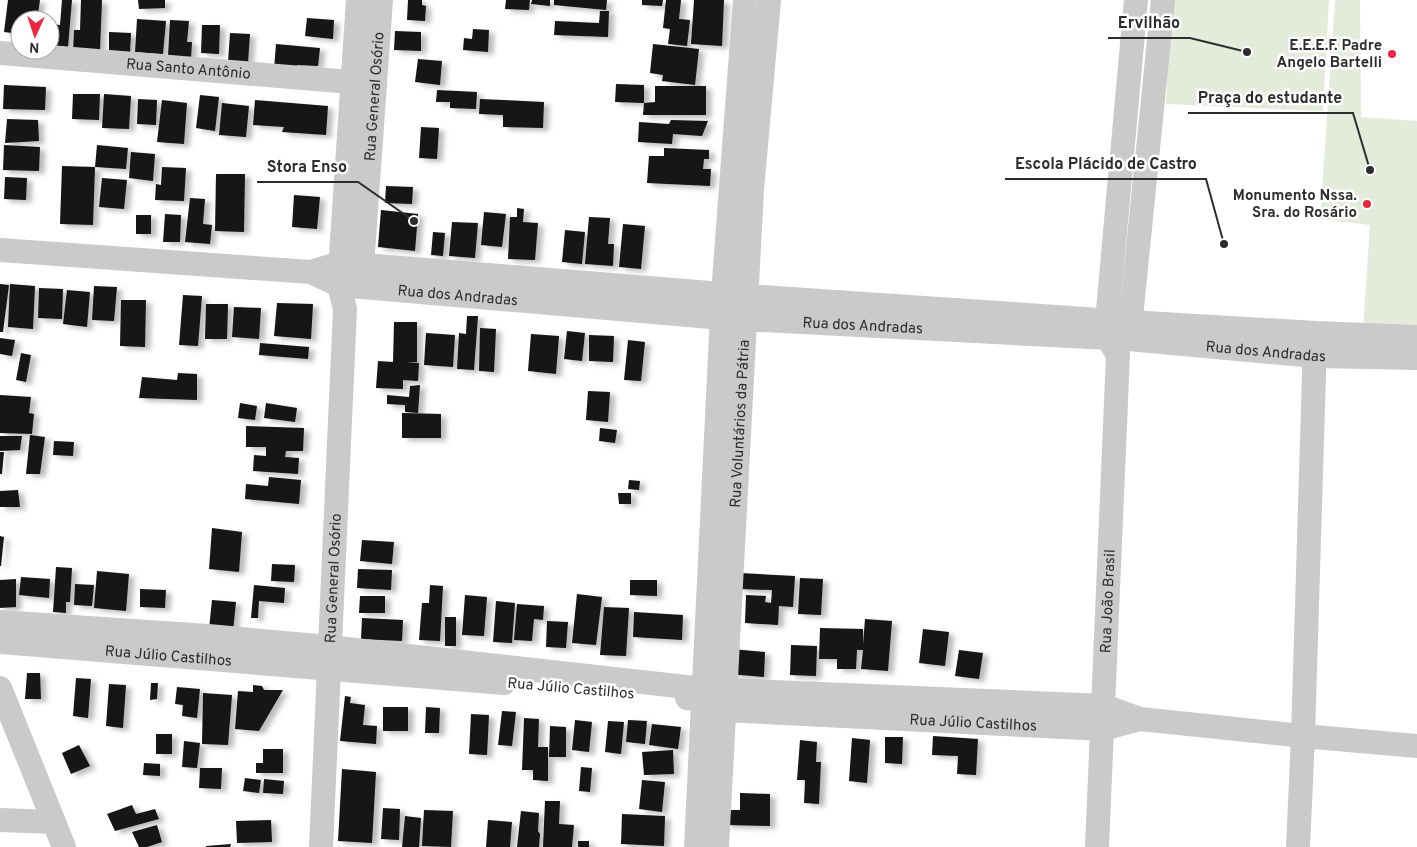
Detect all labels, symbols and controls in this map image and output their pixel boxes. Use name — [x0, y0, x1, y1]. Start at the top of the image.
callout: Ervilhão — [1108, 7, 1190, 38]
north arrow — [10, 10, 60, 60]
text: Ervilhão — [1118, 14, 1180, 34]
street label: Rua General Osório — [362, 31, 390, 162]
place label: E.E.E.F. Padre Angelo Bartelli — [1276, 37, 1382, 73]
text: N — [29, 38, 40, 55]
marker: E.E.E.F. Padre Angelo Bartelli — [1386, 48, 1398, 60]
street label: Rua Santo Antônio — [125, 55, 251, 85]
callout: Praça do estudante — [1188, 82, 1353, 113]
text: Praça do estudante — [1198, 89, 1342, 109]
callout: Escola Plácido de Castro — [1005, 148, 1206, 179]
callout: Stora Enso — [257, 151, 358, 182]
text: Escola Plácido de Castro — [1015, 155, 1197, 175]
text: Stora Enso — [267, 158, 347, 178]
place label: Monumento Nssa. Sra. do Rosário — [1233, 187, 1357, 223]
marker: Monumento Nssa. Sra. do Rosário — [1361, 198, 1373, 210]
street label: Rua dos Andradas — [397, 282, 519, 311]
street label: Rua dos Andradas — [802, 314, 923, 339]
street label: Rua dos Andradas — [1205, 338, 1326, 367]
street label: Rua Voluntários da Pátria — [727, 339, 755, 508]
street label: Rua General Osório — [322, 513, 347, 644]
street label: Rua João Brasil — [1097, 549, 1121, 654]
street label: Rua Júlio Castilhos — [104, 643, 233, 672]
street label: Rua Júlio Castilhos — [507, 674, 635, 705]
street label: Rua Júlio Castilhos — [909, 711, 1037, 737]

